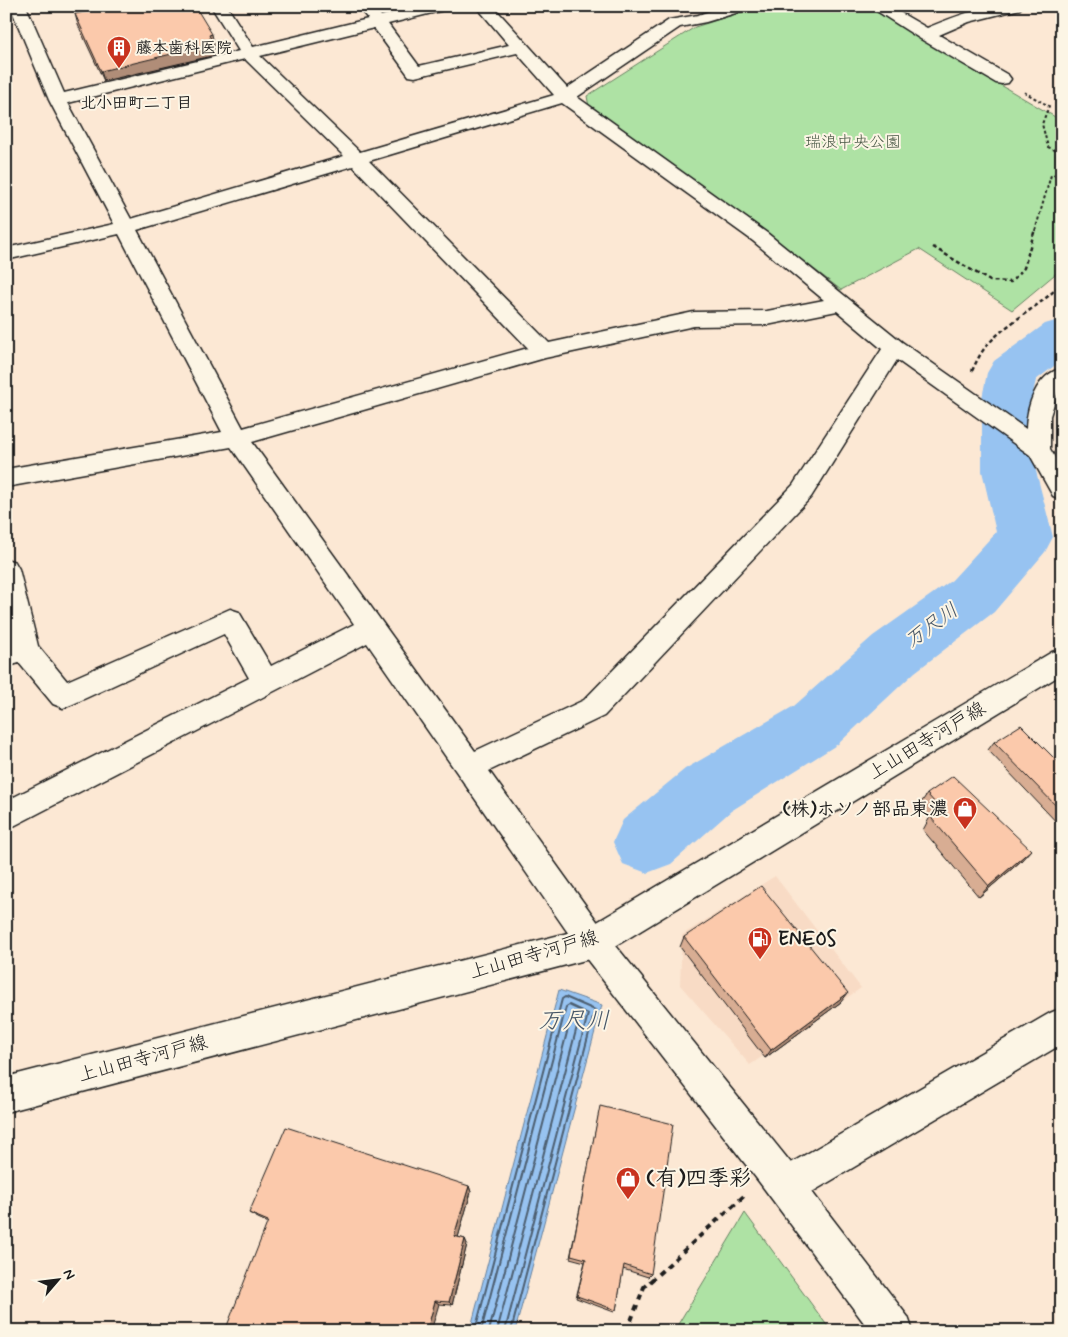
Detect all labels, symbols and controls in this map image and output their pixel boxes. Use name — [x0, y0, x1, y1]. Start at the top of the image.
building icon: 藤本歯科医院 — [106, 35, 132, 69]
place label: 藤本歯科医院 — [136, 38, 232, 59]
district label: 北小田町二丁目 — [80, 93, 192, 114]
park label: 瑞浪中央公園 — [805, 132, 901, 153]
water label: 万尺川 — [900, 597, 964, 655]
street label: 上山田寺河戸線 — [864, 696, 990, 786]
shop icon: (株)ホソノ部品東濃 — [952, 796, 978, 830]
place label: (株)ホソノ部品東濃 — [783, 797, 948, 822]
street label: 上山田寺河戸線 — [467, 925, 601, 985]
fuel station icon: ENEOS — [747, 926, 773, 960]
place label: ENEOS — [778, 927, 837, 952]
water label: 万尺川 — [538, 1006, 610, 1037]
street label: 上山田寺河戸線 — [76, 1030, 210, 1088]
place label: (有)四季彩 — [646, 1165, 751, 1193]
shop icon: (有)四季彩 — [615, 1166, 641, 1200]
north arrow — [32, 1254, 82, 1304]
text: N — [58, 1266, 79, 1283]

